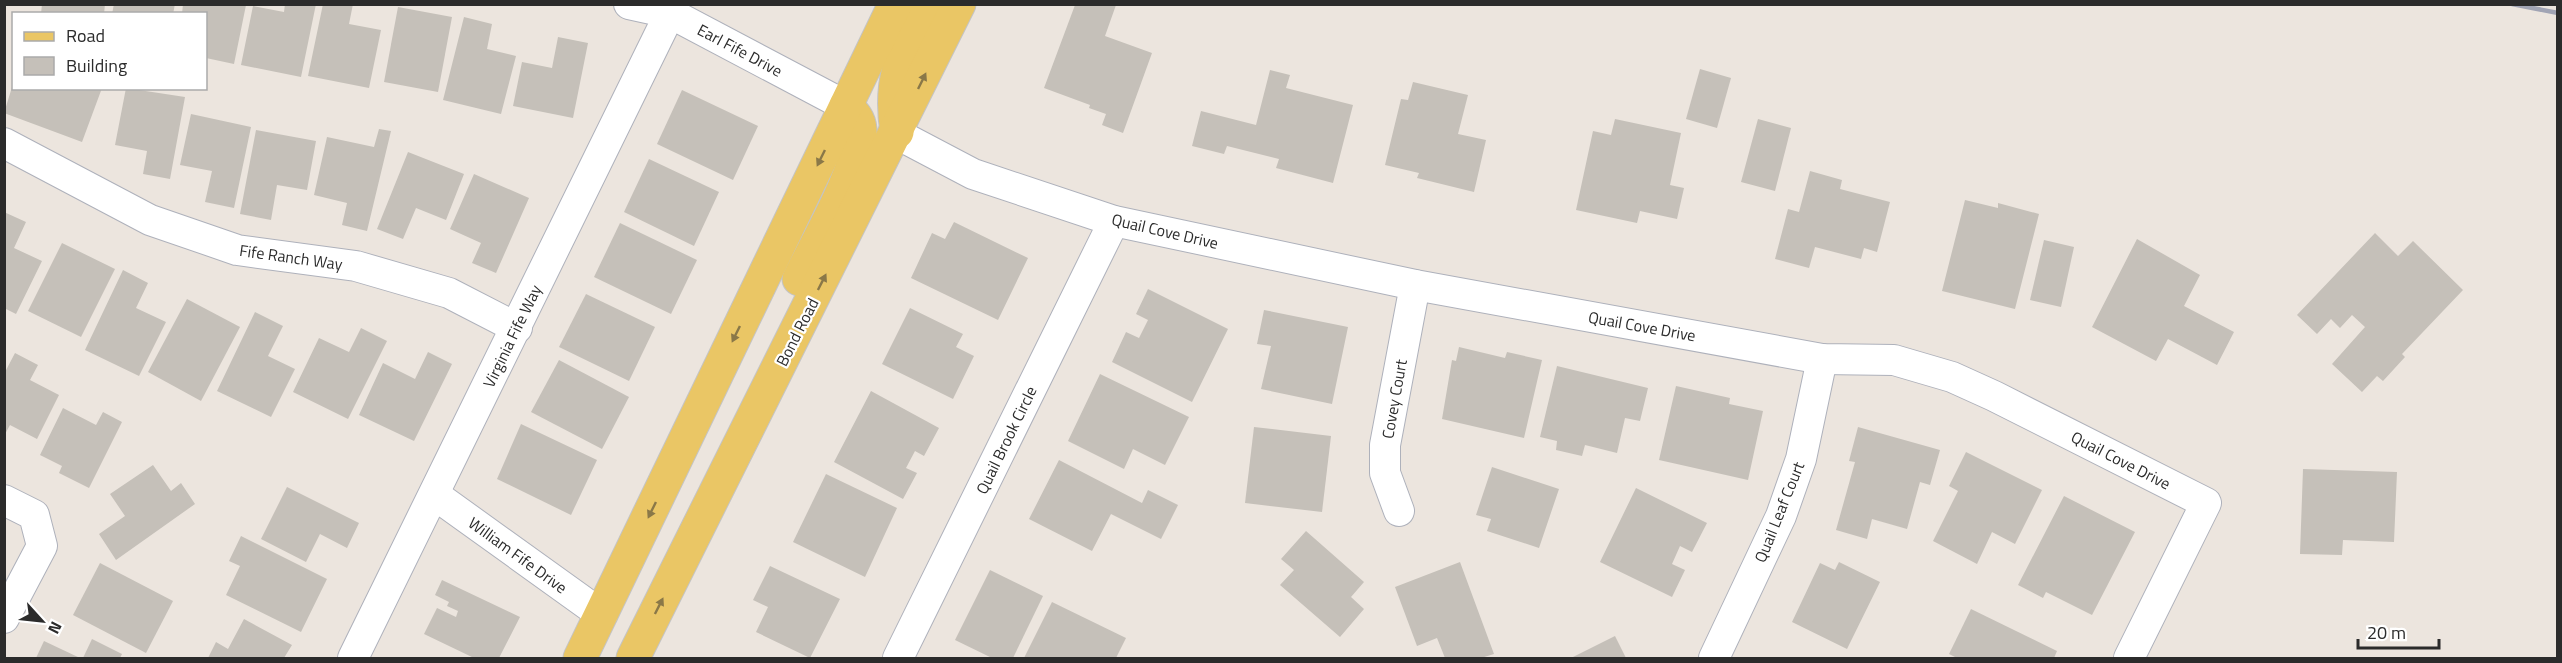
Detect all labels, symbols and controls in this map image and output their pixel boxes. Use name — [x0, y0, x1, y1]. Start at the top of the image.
legend — [12, 12, 207, 90]
street label: Earl Fife Drive — [693, 18, 787, 82]
text: Road — [66, 22, 105, 49]
text: Building — [66, 52, 127, 79]
one-way arrow — [918, 72, 927, 89]
one-way arrow — [816, 150, 825, 167]
street label: Quail Cove Drive — [1109, 207, 1221, 255]
street label: Fife Ranch Way — [238, 238, 344, 276]
one-way arrow — [817, 273, 827, 290]
street label: Virginia Fife Way — [477, 280, 547, 392]
street label: Bond Road — [770, 294, 824, 370]
street label: Quail Cove Drive — [1586, 305, 1698, 347]
one-way arrow — [732, 326, 741, 343]
street label: Covey Court — [1375, 357, 1413, 441]
street label: Quail Brook Circle — [969, 382, 1043, 498]
street label: Quail Cove Drive — [2067, 425, 2175, 495]
street label: Quail Leaf Court — [1748, 458, 1810, 566]
one-way arrow — [648, 502, 657, 519]
street label: William Fife Drive — [464, 511, 572, 599]
north arrow — [12, 591, 72, 651]
one-way arrow — [654, 598, 664, 615]
scale bar — [2358, 612, 2439, 650]
text: N — [42, 617, 69, 638]
text: 20 m — [2367, 619, 2406, 646]

